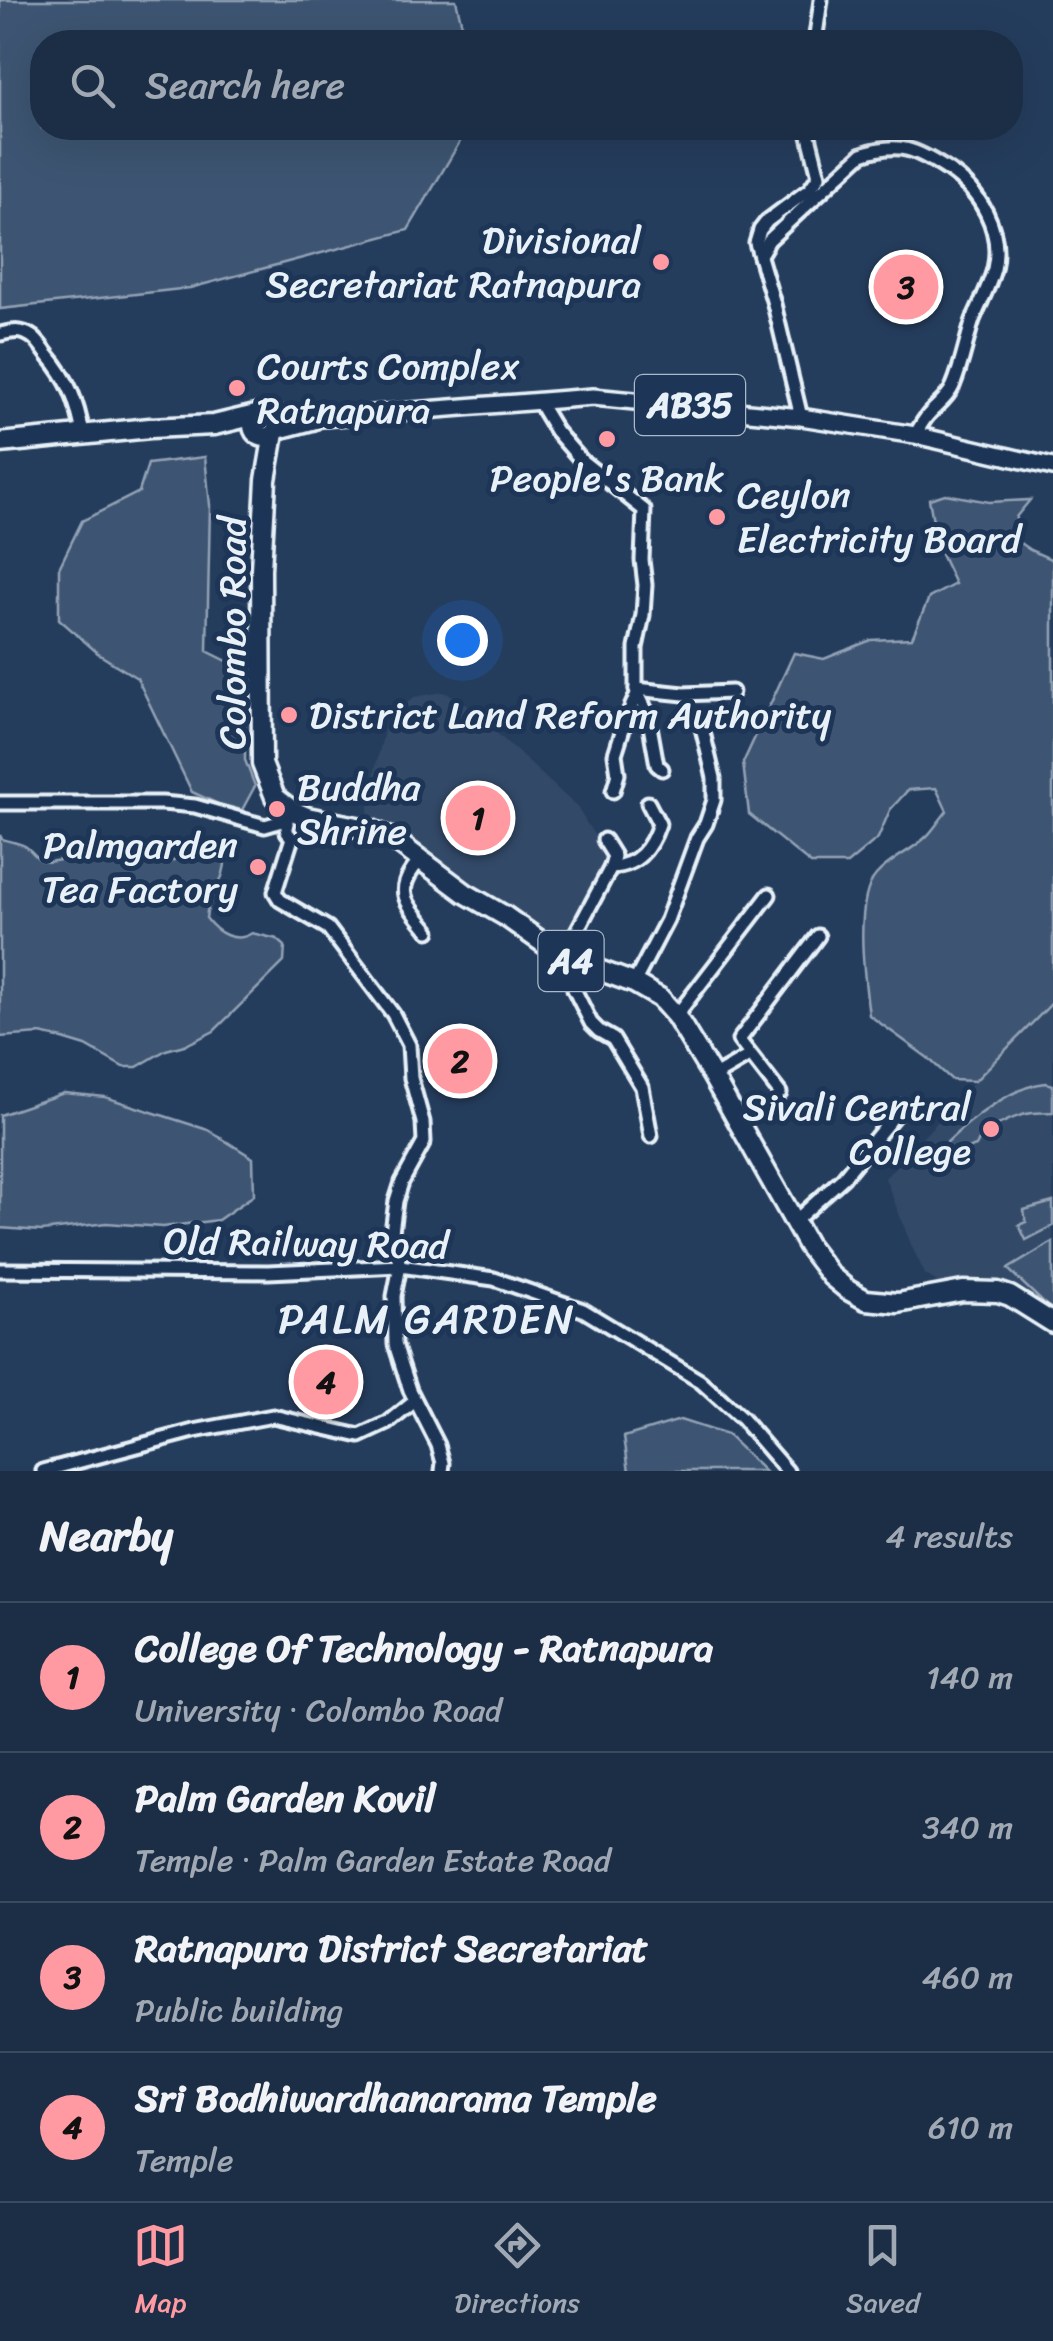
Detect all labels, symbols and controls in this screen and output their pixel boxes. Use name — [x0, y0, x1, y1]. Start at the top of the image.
search box — [30, 30, 1023, 140]
text: Search here — [145, 52, 345, 119]
icon: search — [65, 58, 120, 113]
place label: Divisional Secretariat Ratnapura — [265, 207, 642, 318]
pin: 3 — [874, 250, 938, 324]
marker: Divisional Secretariat Ratnapura — [650, 251, 672, 273]
place label: Courts Complex Ratnapura — [257, 333, 520, 444]
road number: AB35 — [635, 375, 745, 435]
marker: Courts Complex Ratnapura — [226, 377, 248, 399]
marker: People's Bank — [596, 428, 618, 450]
place label: People's Bank — [490, 445, 724, 512]
place label: Ceylon Electricity Board — [737, 462, 1024, 573]
marker: Ceylon Electricity Board — [706, 506, 728, 528]
street label: Colombo Road — [199, 514, 266, 749]
your location — [437, 615, 488, 666]
place label: District Land Reform Authority — [309, 682, 832, 749]
marker: District Land Reform Authority — [278, 704, 300, 726]
place label: Buddha Shrine — [297, 754, 421, 865]
pin: 1 — [446, 780, 510, 856]
marker: Buddha Shrine — [266, 798, 288, 820]
place label: Palmgarden Tea Factory — [42, 812, 238, 923]
marker: Palmgarden Tea Factory — [247, 856, 269, 878]
road number: A4 — [538, 931, 604, 991]
pin: 2 — [428, 1024, 492, 1098]
place label: Sivali Central College — [743, 1074, 972, 1185]
marker: Sivali Central College — [980, 1118, 1002, 1140]
street label: Old Railway Road — [163, 1208, 452, 1280]
district label: PALM GARDEN — [278, 1282, 576, 1356]
pin: 4 — [294, 1344, 358, 1420]
text: Nearby — [40, 1499, 173, 1573]
text: 4 results — [885, 1508, 1013, 1565]
text: College Of Technology - Ratnapura — [135, 1615, 713, 1682]
text: 1 — [66, 1649, 79, 1706]
text: 140 m — [926, 1649, 1013, 1706]
text: University · Colombo Road — [135, 1682, 502, 1739]
text: Palm Garden Kovil — [135, 1765, 435, 1832]
text: 2 — [63, 1799, 82, 1856]
text: 340 m — [922, 1799, 1013, 1856]
text: Temple · Palm Garden Estate Road — [135, 1832, 611, 1889]
text: Ratnapura District Secretariat — [135, 1915, 648, 1982]
text: 3 — [64, 1949, 81, 2006]
text: 460 m — [922, 1949, 1013, 2006]
text: Public building — [135, 1982, 343, 2039]
text: Sri Bodhiwardhanarama Temple — [135, 2065, 657, 2132]
text: 4 — [62, 2099, 83, 2156]
text: 610 m — [928, 2099, 1013, 2156]
text: Temple — [135, 2132, 233, 2189]
tab: Map — [133, 2218, 188, 2327]
tab: Directions — [454, 2218, 580, 2327]
tab: Saved — [846, 2218, 920, 2327]

